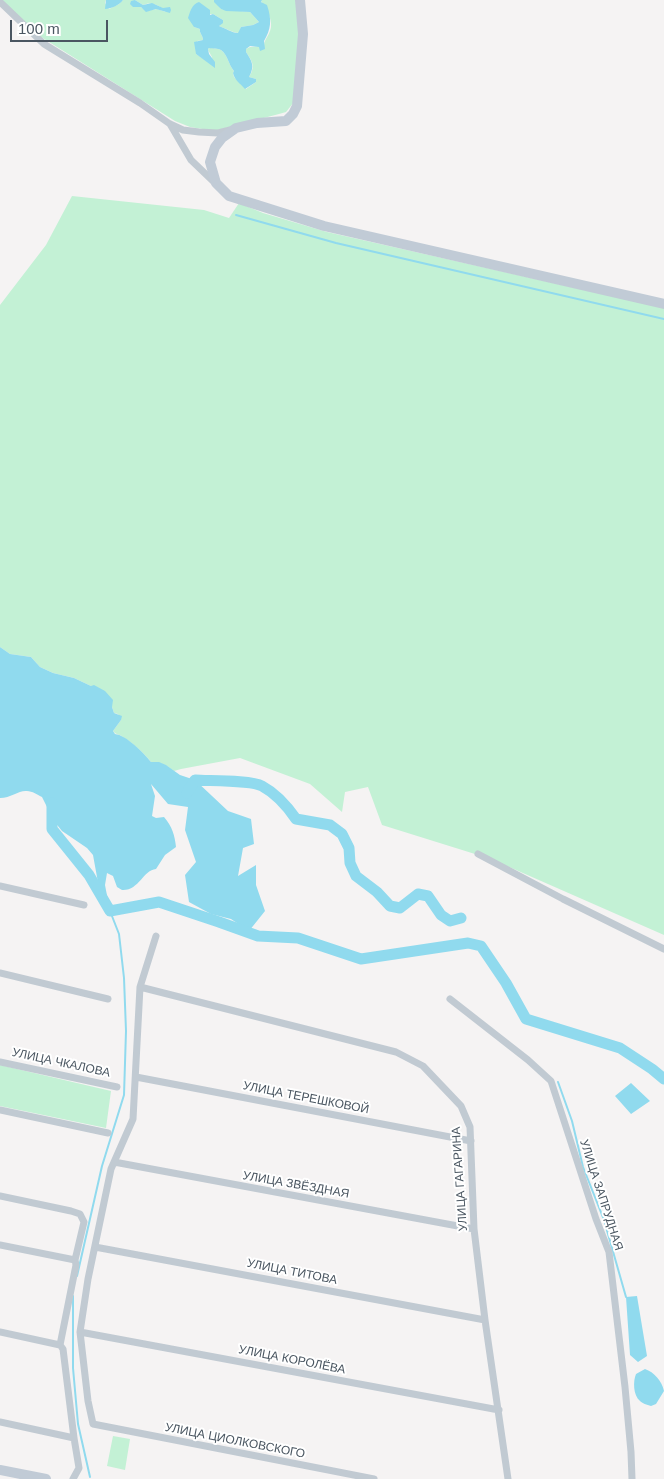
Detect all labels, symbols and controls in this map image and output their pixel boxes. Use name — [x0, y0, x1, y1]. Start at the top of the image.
scale bar — [12, 10, 110, 42]
text: 100 m — [18, 20, 60, 37]
street label: УЛИЦА ЧКАЛОВА — [11, 1046, 111, 1080]
street label: УЛИЦА ТЕРЕШКОВОЙ — [242, 1079, 370, 1117]
street label: УЛИЦА ГАГАРИНА — [449, 1126, 471, 1232]
street label: УЛИЦА ЗАПРУДНАЯ — [576, 1138, 626, 1252]
street label: УЛИЦА ЗВЁЗДНАЯ — [242, 1169, 350, 1201]
street label: УЛИЦА ТИТОВА — [246, 1256, 338, 1288]
street label: УЛИЦА КОРОЛЁВА — [237, 1343, 347, 1377]
street label: УЛИЦА ЦИОЛКОВСКОГО — [164, 1420, 306, 1462]

